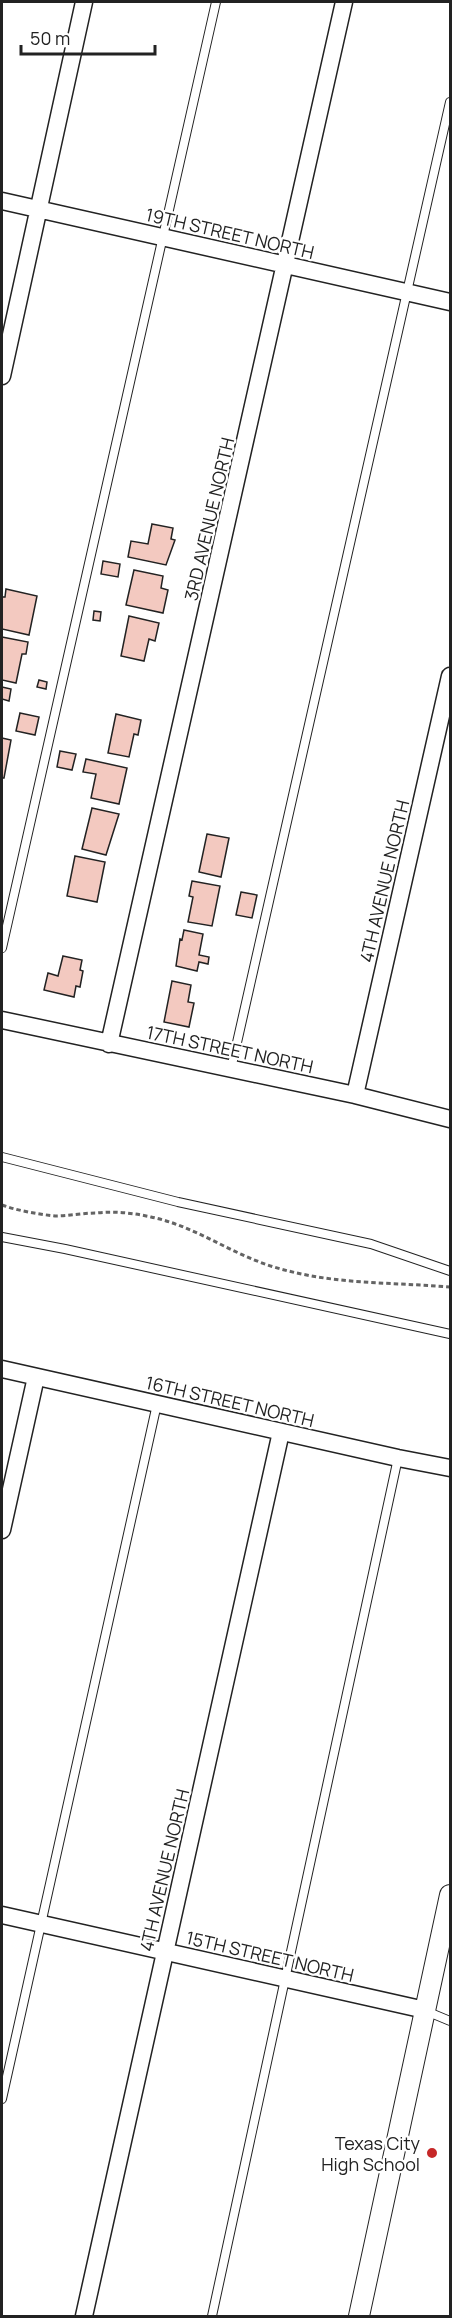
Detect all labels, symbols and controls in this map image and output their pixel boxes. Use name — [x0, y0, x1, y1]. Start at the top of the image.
scale bar — [21, 18, 154, 56]
text: 50 m — [30, 26, 70, 50]
street label: 19TH STREET NORTH — [143, 202, 317, 264]
street label: 3RD AVENUE NORTH — [179, 435, 239, 603]
street label: 4TH AVENUE NORTH — [354, 797, 414, 965]
street label: 17TH STREET NORTH — [144, 1020, 316, 1078]
street label: 16TH STREET NORTH — [143, 1370, 317, 1432]
street label: 4TH AVENUE NORTH — [134, 1786, 194, 1954]
street label: 15TH STREET NORTH — [184, 1925, 356, 1987]
place label: Texas City High School — [321, 2131, 420, 2176]
marker: Texas City High School — [425, 2146, 439, 2160]

